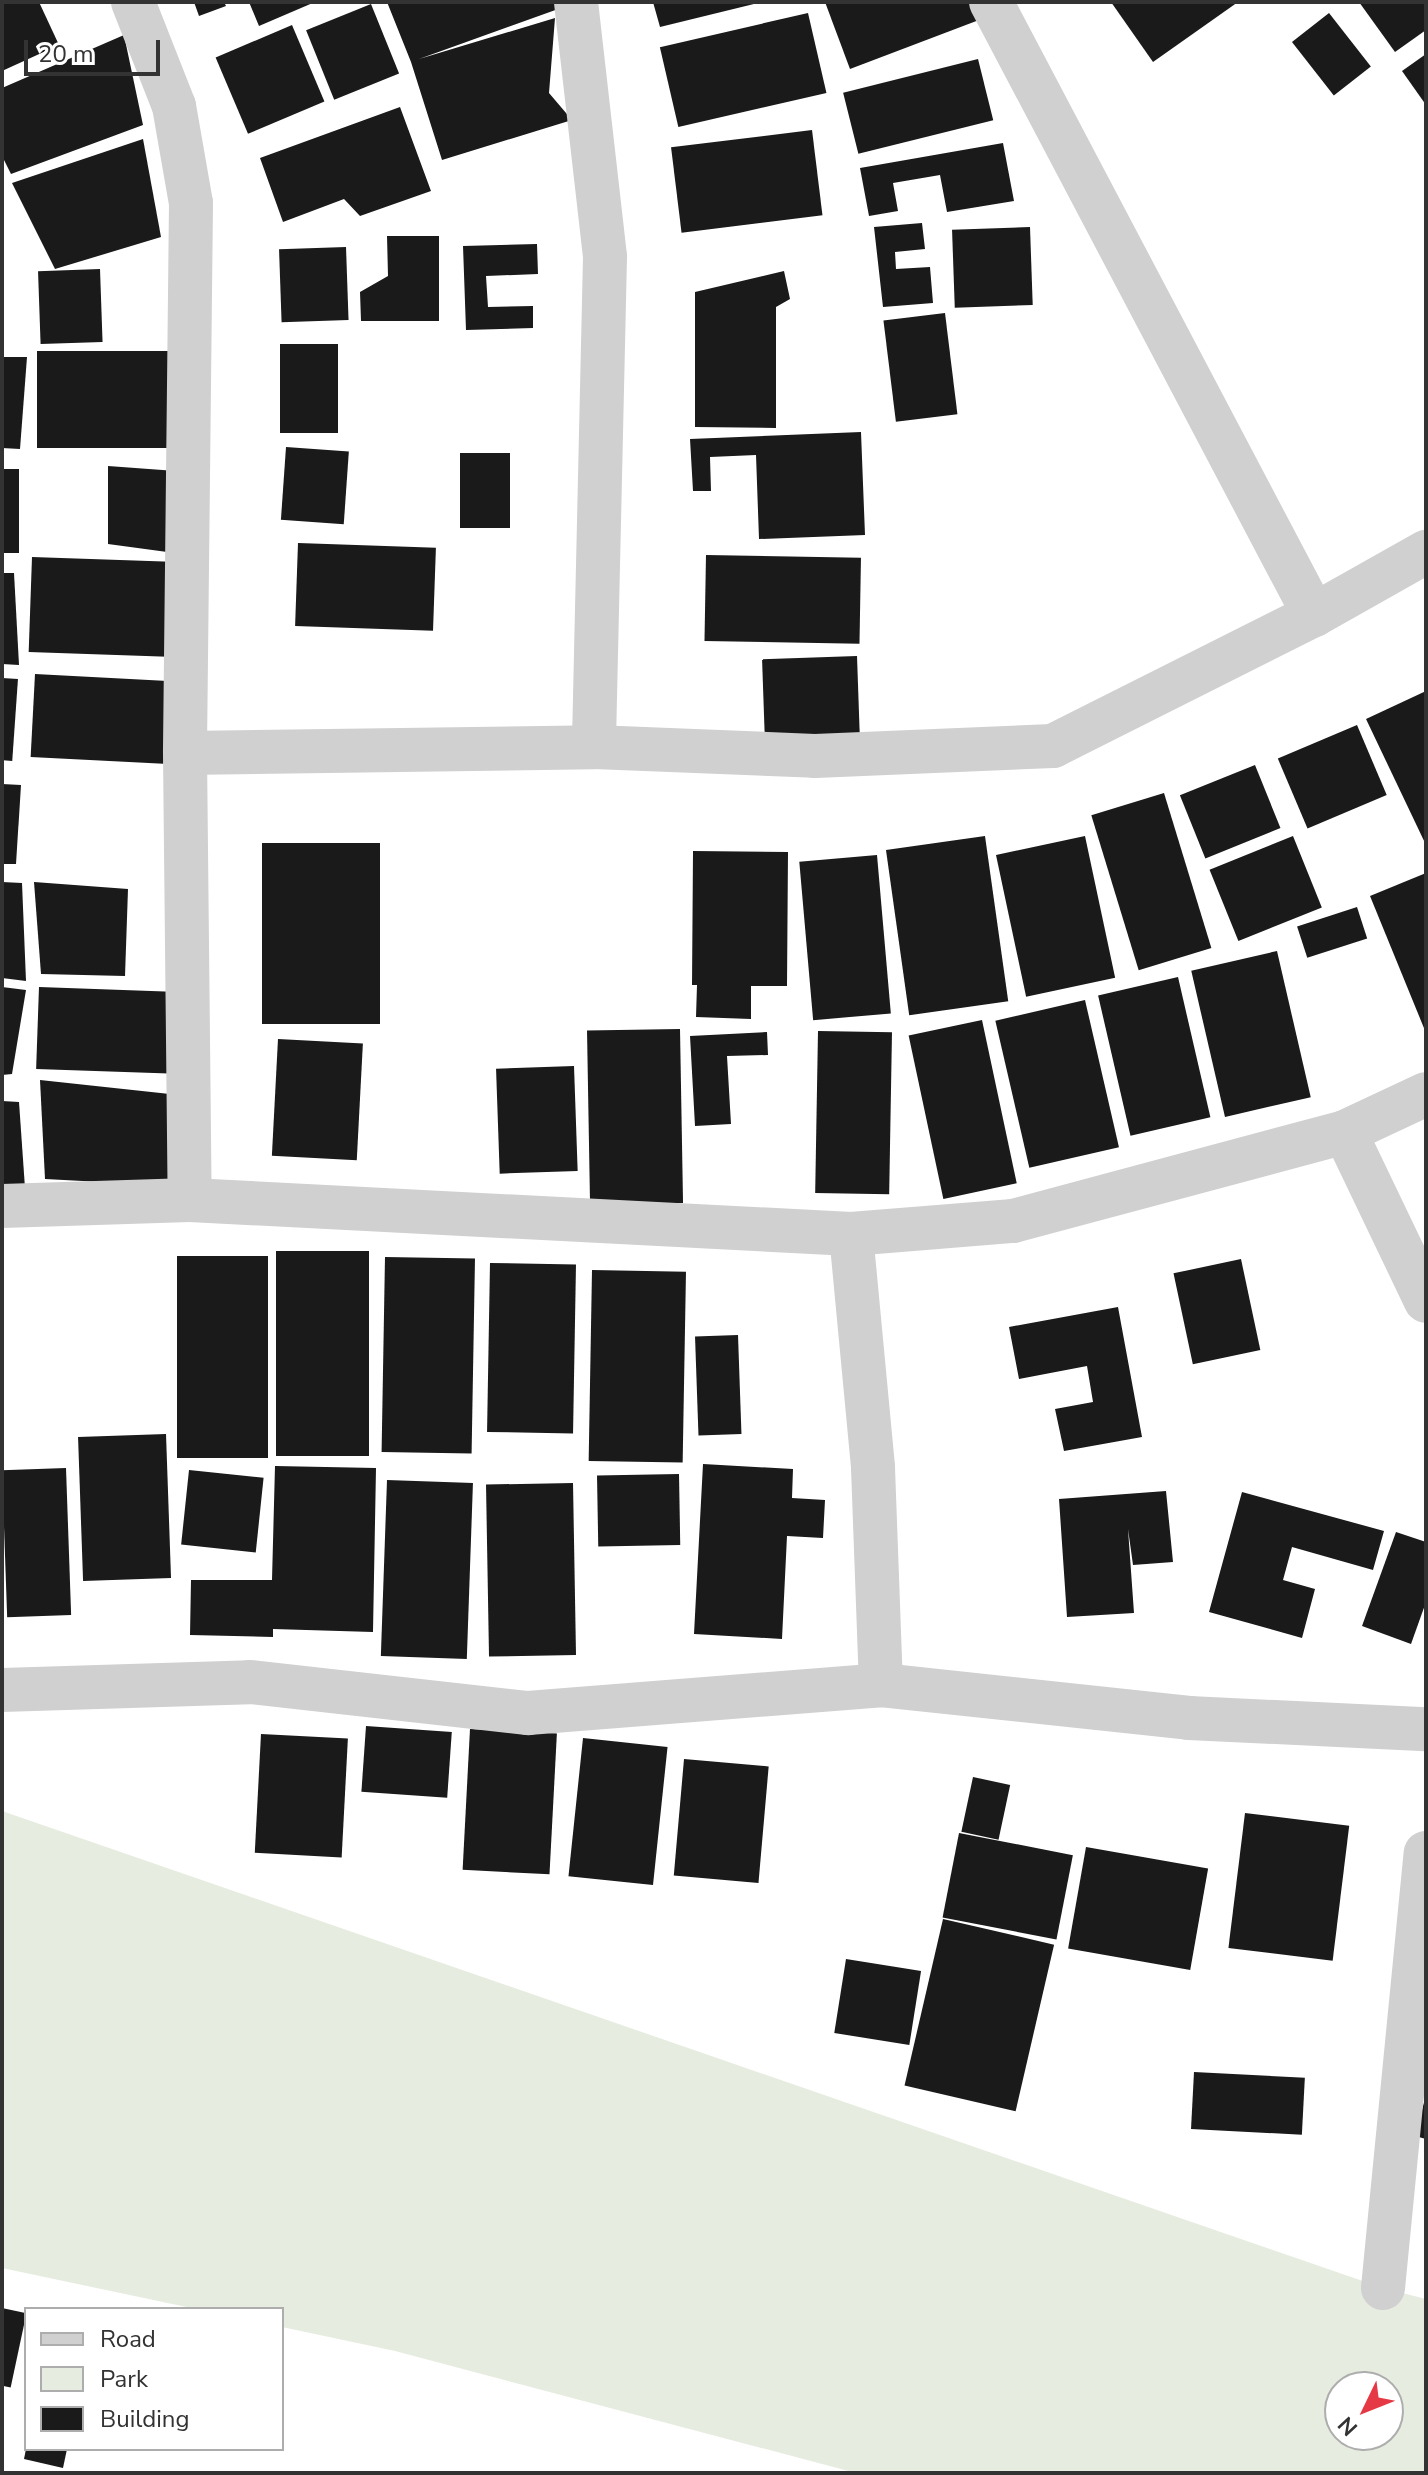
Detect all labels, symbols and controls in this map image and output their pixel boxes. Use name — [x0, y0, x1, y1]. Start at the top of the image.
scale bar — [28, 24, 164, 74]
text: 20 m — [38, 38, 94, 70]
legend — [24, 2307, 284, 2451]
text: Road — [100, 2323, 156, 2355]
text: Park — [100, 2363, 148, 2395]
north arrow — [1324, 2371, 1404, 2451]
text: Building — [100, 2403, 190, 2435]
text: N — [1331, 2410, 1364, 2442]

